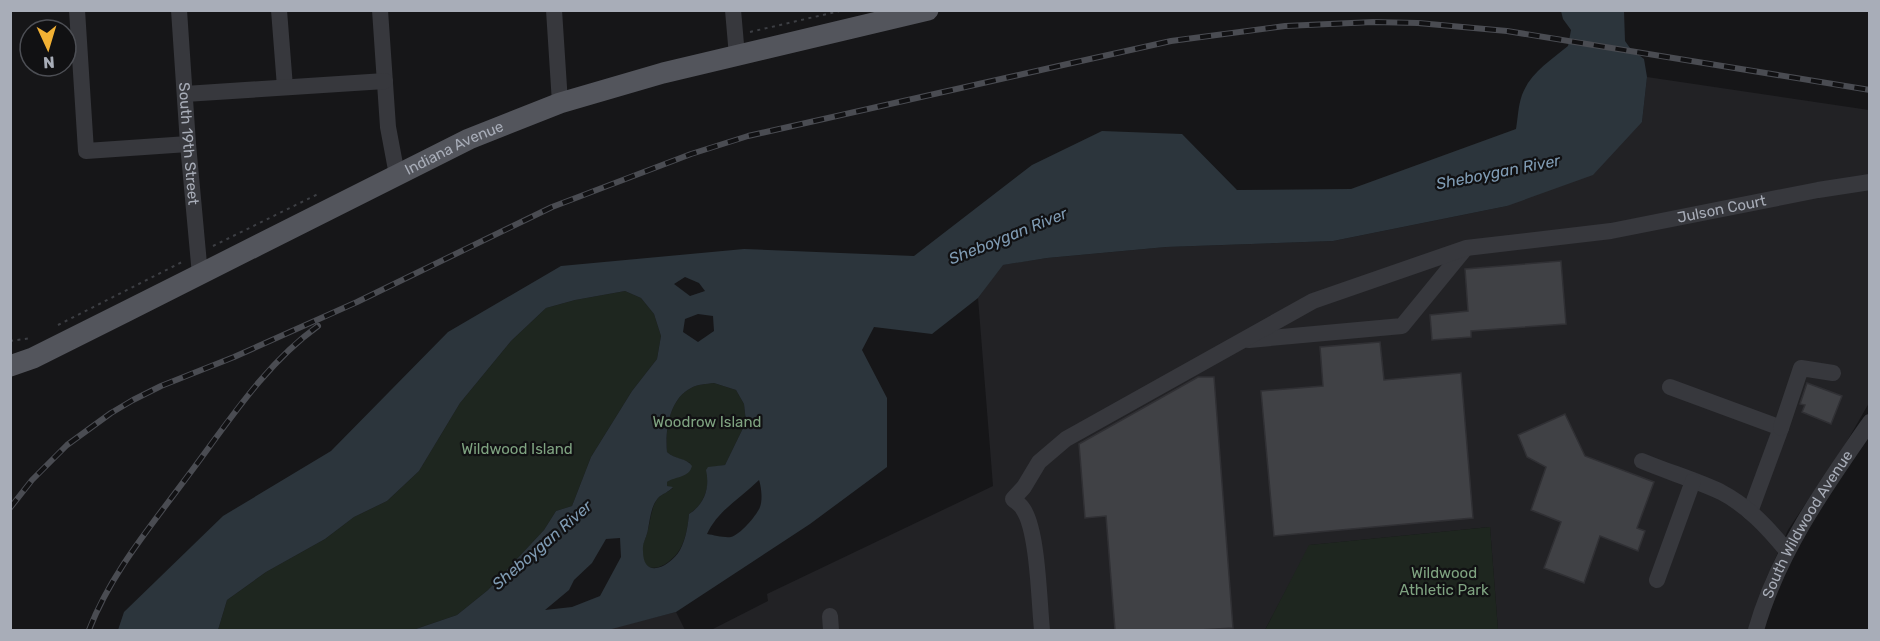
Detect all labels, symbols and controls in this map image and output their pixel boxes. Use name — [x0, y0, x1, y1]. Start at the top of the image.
north arrow — [18, 18, 78, 78]
text: N — [43, 53, 55, 72]
street label: South 19th Street — [175, 82, 203, 206]
street label: Indiana Avenue — [402, 117, 506, 179]
water label: Sheboygan River — [1434, 150, 1563, 193]
street label: Julson Court — [1675, 191, 1768, 227]
water label: Sheboygan River — [946, 203, 1071, 268]
park label: Woodrow Island — [653, 413, 761, 431]
park label: Wildwood Island — [461, 440, 573, 458]
street label: South Wildwood Avenue — [1758, 447, 1857, 601]
water label: Sheboygan River — [488, 496, 596, 594]
park label: Wildwood Athletic Park — [1399, 564, 1489, 599]

